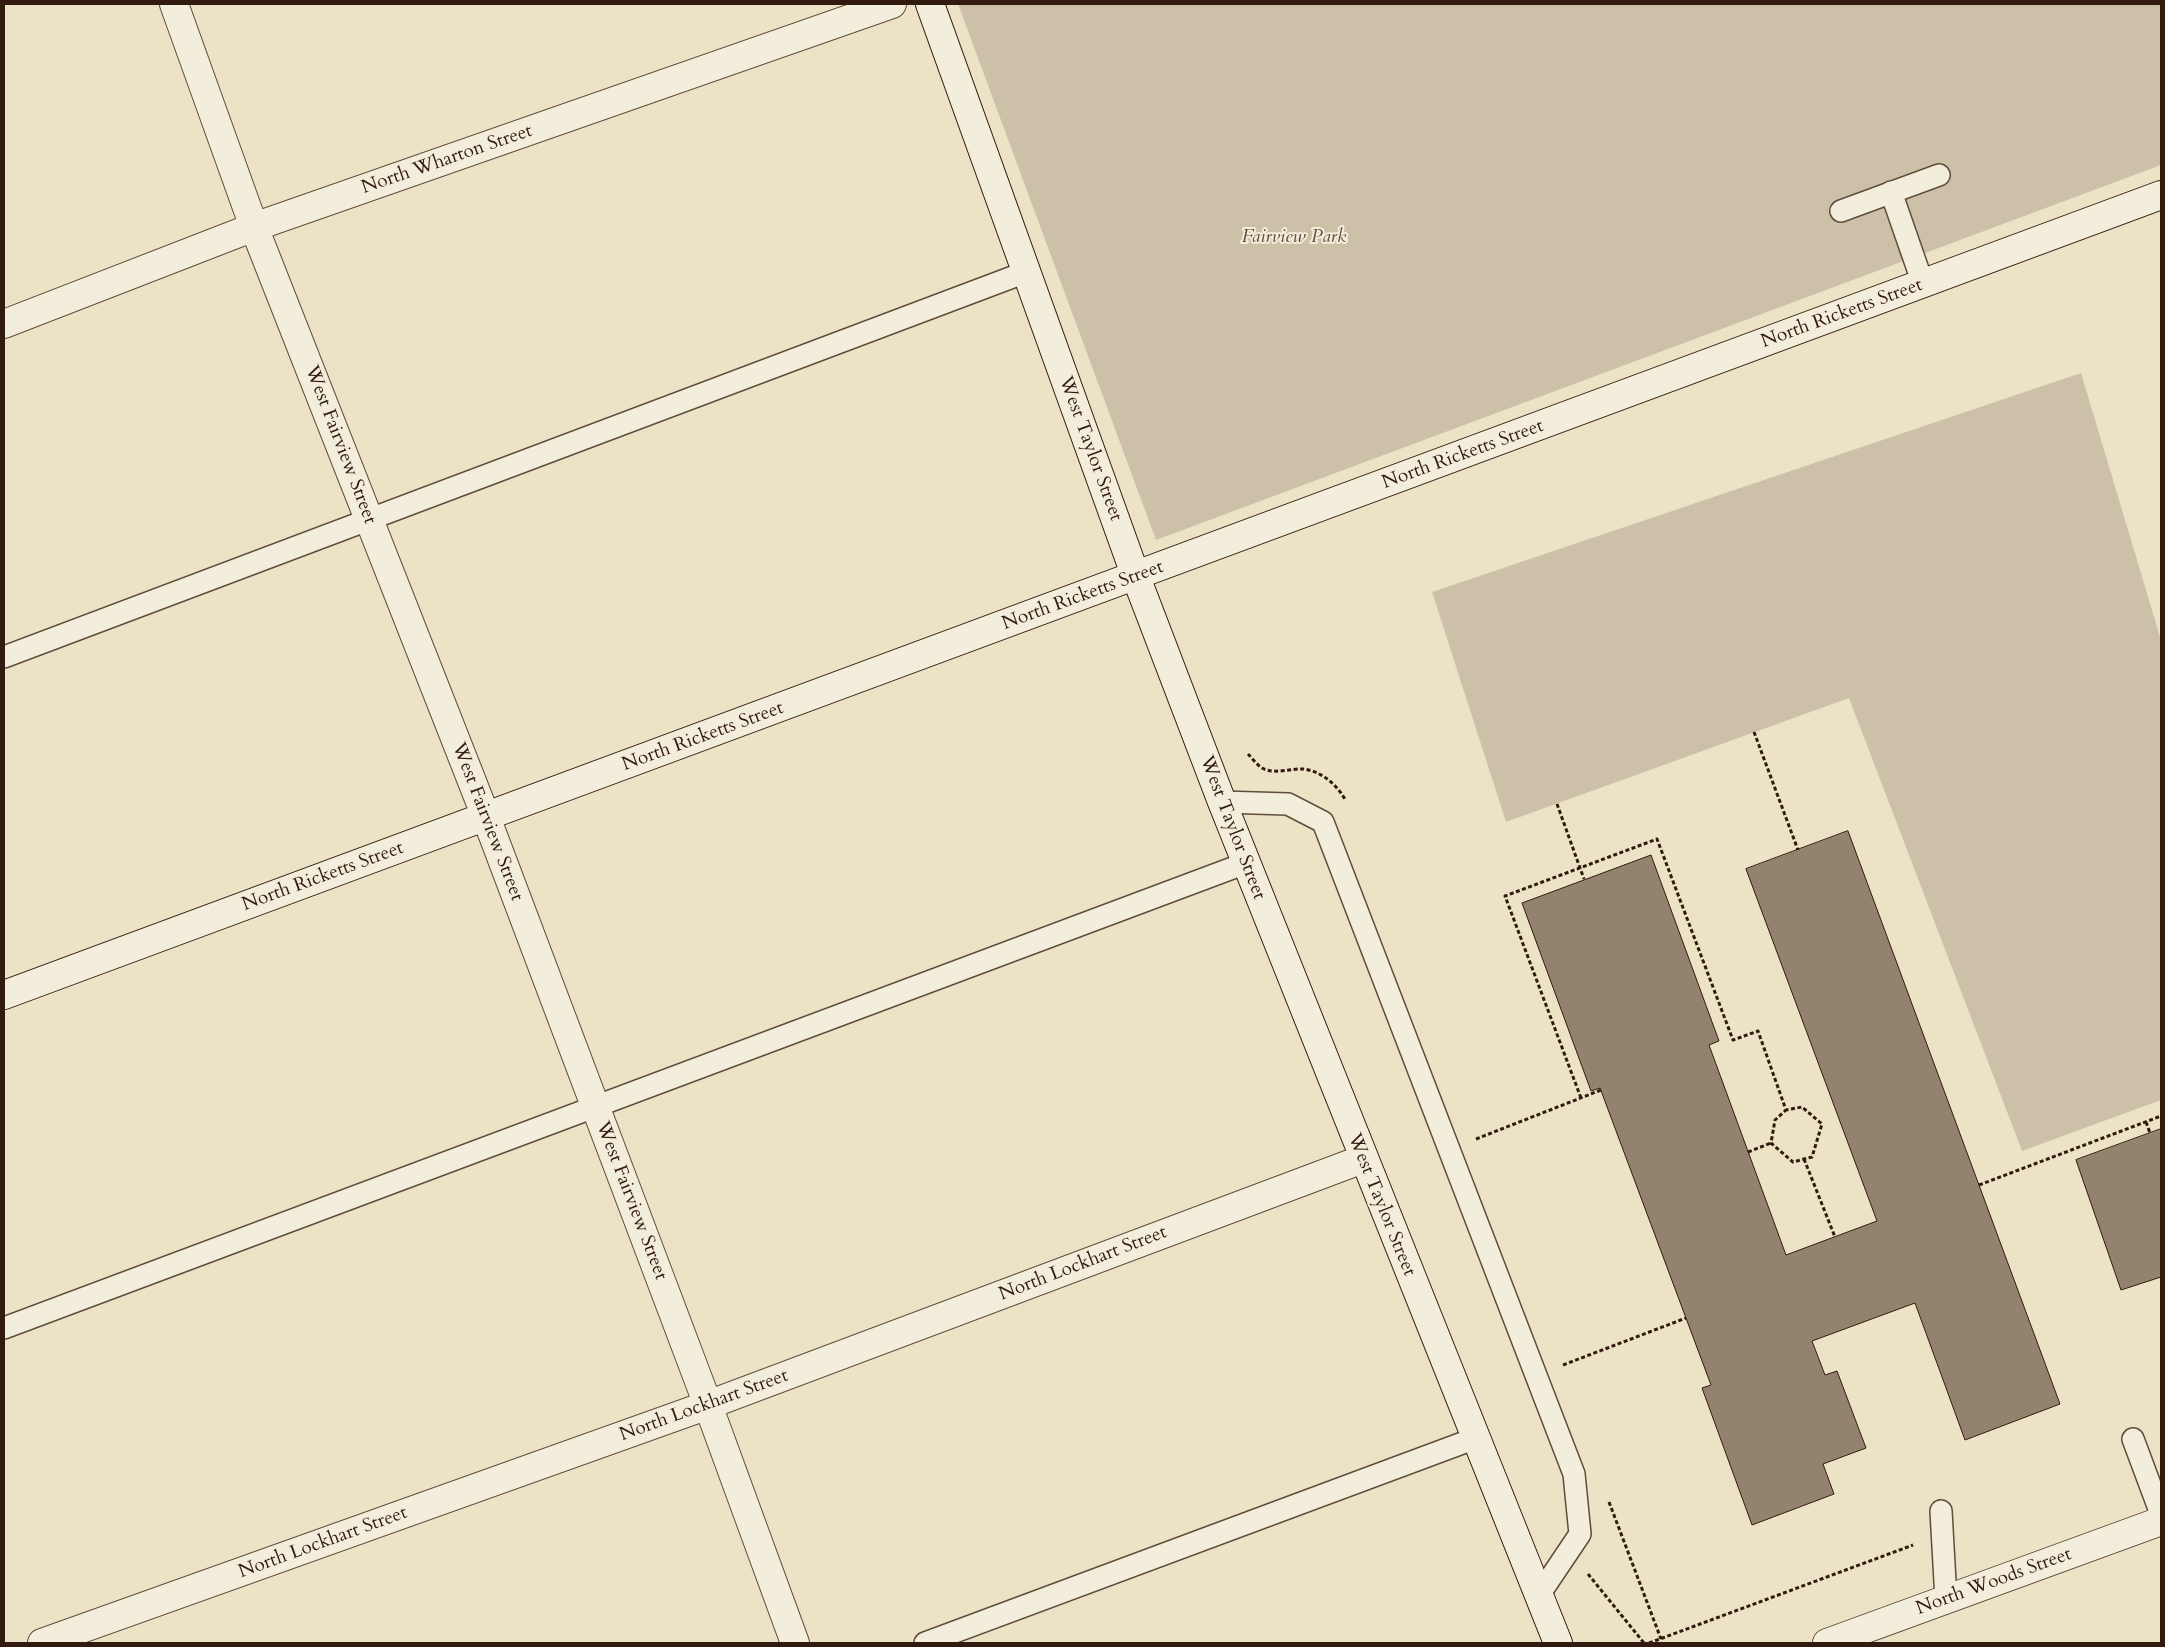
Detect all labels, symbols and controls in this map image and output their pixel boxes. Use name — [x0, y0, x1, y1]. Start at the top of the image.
street label: North Wharton Street — [358, 120, 536, 200]
park label: Fairview Park — [1242, 227, 1346, 249]
street label: North Ricketts Street — [1758, 274, 1926, 354]
street label: West Fairview Street — [299, 362, 381, 528]
street label: West Taylor Street — [1053, 374, 1127, 524]
street label: North Ricketts Street — [1379, 415, 1547, 495]
street label: North Ricketts Street — [999, 556, 1167, 636]
street label: North Ricketts Street — [619, 697, 787, 777]
street label: West Fairview Street — [446, 739, 528, 905]
street label: West Taylor Street — [1194, 753, 1270, 903]
street label: North Ricketts Street — [239, 837, 407, 917]
street label: West Fairview Street — [590, 1118, 672, 1284]
street label: West Taylor Street — [1342, 1130, 1420, 1280]
street label: North Lockhart Street — [996, 1221, 1170, 1307]
street label: North Lockhart Street — [617, 1365, 791, 1447]
street label: North Lockhart Street — [236, 1502, 410, 1584]
street label: North Woods Street — [1913, 1543, 2075, 1621]

